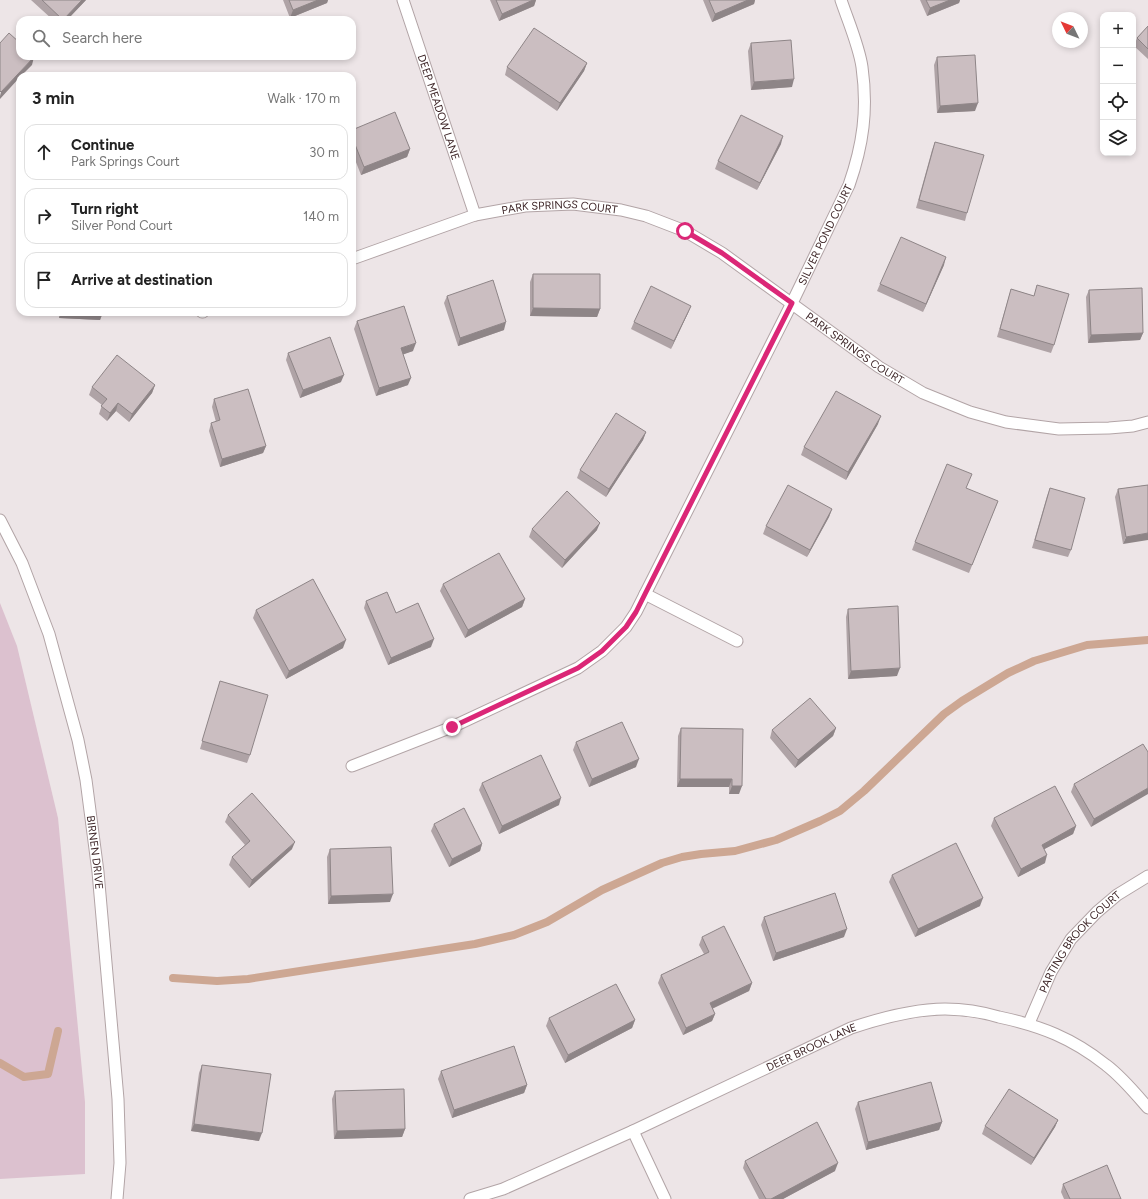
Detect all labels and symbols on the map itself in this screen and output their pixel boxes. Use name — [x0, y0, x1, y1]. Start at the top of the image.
north arrow — [1052, 12, 1088, 48]
street label: DEEP MEADOW LANE — [415, 53, 462, 162]
street label: SILVER POND COURT — [796, 182, 855, 287]
street label: PARK SPRINGS COURT — [501, 198, 618, 217]
route start — [676, 222, 694, 240]
street label: PARK SPRINGS COURT — [803, 310, 906, 387]
route end — [443, 718, 461, 736]
street label: BIRNEN DRIVE — [84, 815, 106, 890]
street label: PARTING BROOK COURT — [1037, 889, 1123, 995]
street label: DEER BROOK LANE — [764, 1021, 858, 1074]

